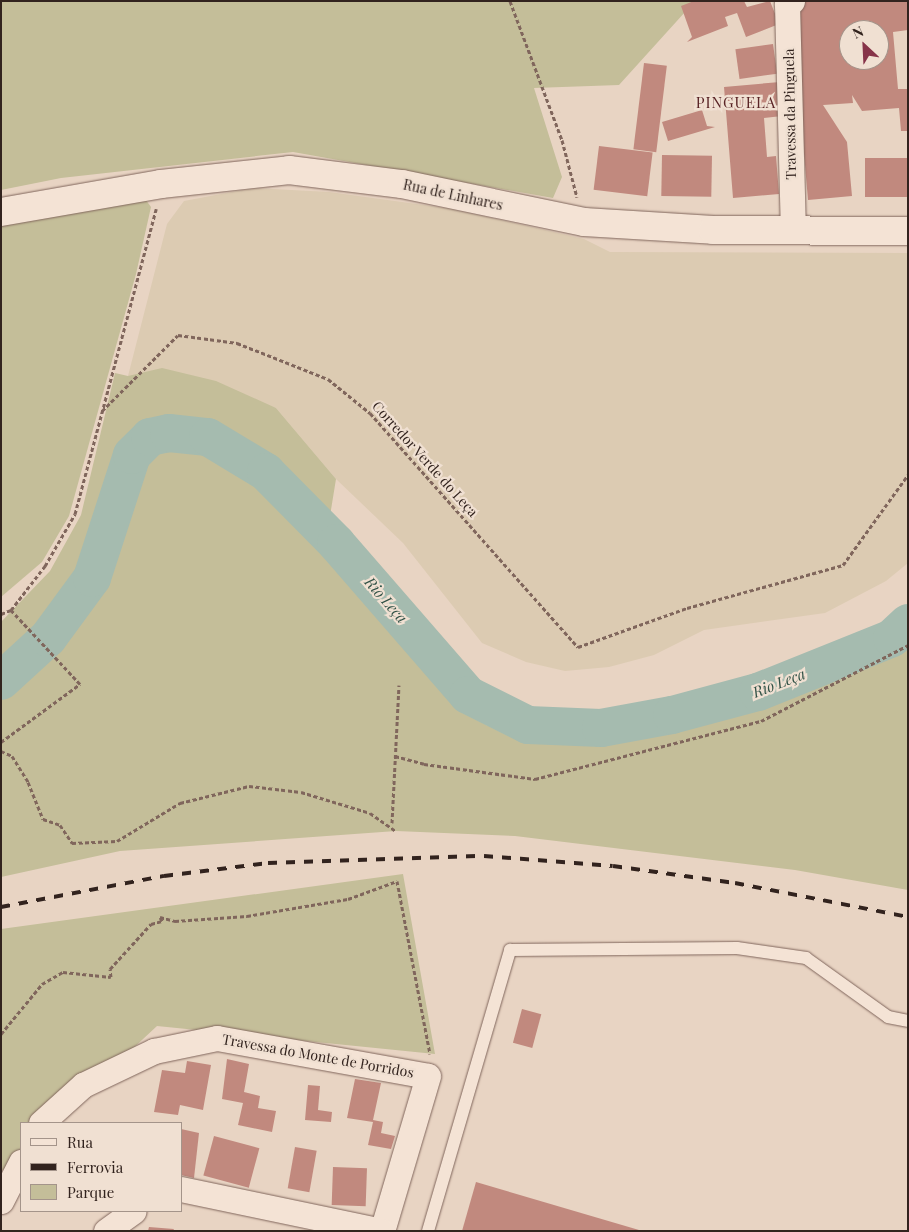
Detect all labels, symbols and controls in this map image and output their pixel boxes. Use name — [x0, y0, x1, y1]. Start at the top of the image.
north arrow — [839, 20, 889, 70]
text: N — [849, 21, 866, 43]
street label: Travessa da Pinguela — [780, 48, 800, 180]
district label: PINGUELA — [695, 94, 777, 112]
street label: Rua de Linhares — [402, 176, 504, 214]
street label: Corredor Verde do Leça — [369, 398, 481, 520]
water label: Rio Leça — [361, 573, 411, 627]
water label: Rio Leça — [750, 665, 808, 701]
street label: Travessa do Monte de Porridos — [221, 1031, 415, 1081]
legend — [20, 1122, 182, 1212]
text: Rua — [67, 1132, 93, 1152]
text: Ferrovia — [67, 1157, 123, 1177]
text: Parque — [67, 1182, 114, 1202]

